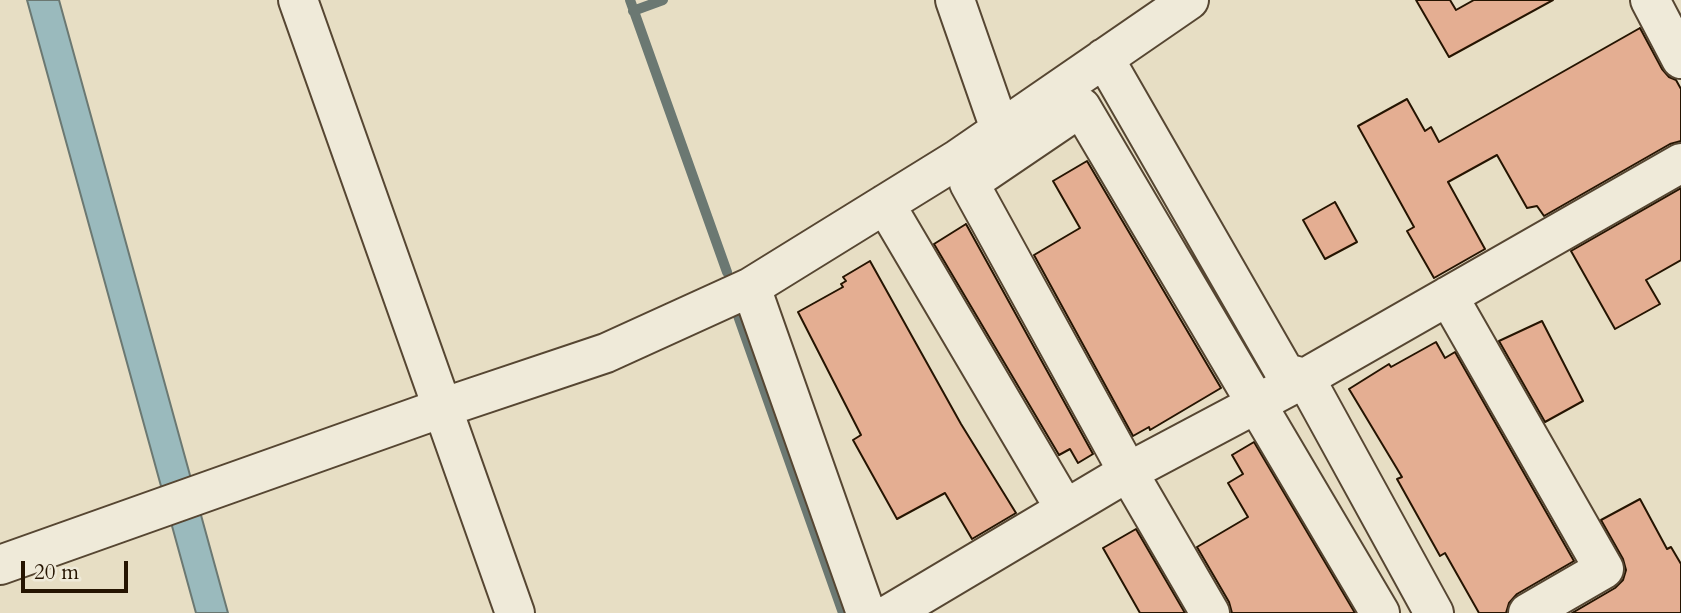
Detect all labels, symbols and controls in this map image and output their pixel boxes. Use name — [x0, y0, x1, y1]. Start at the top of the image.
scale bar — [24, 546, 131, 590]
text: 20 m — [34, 558, 79, 587]

